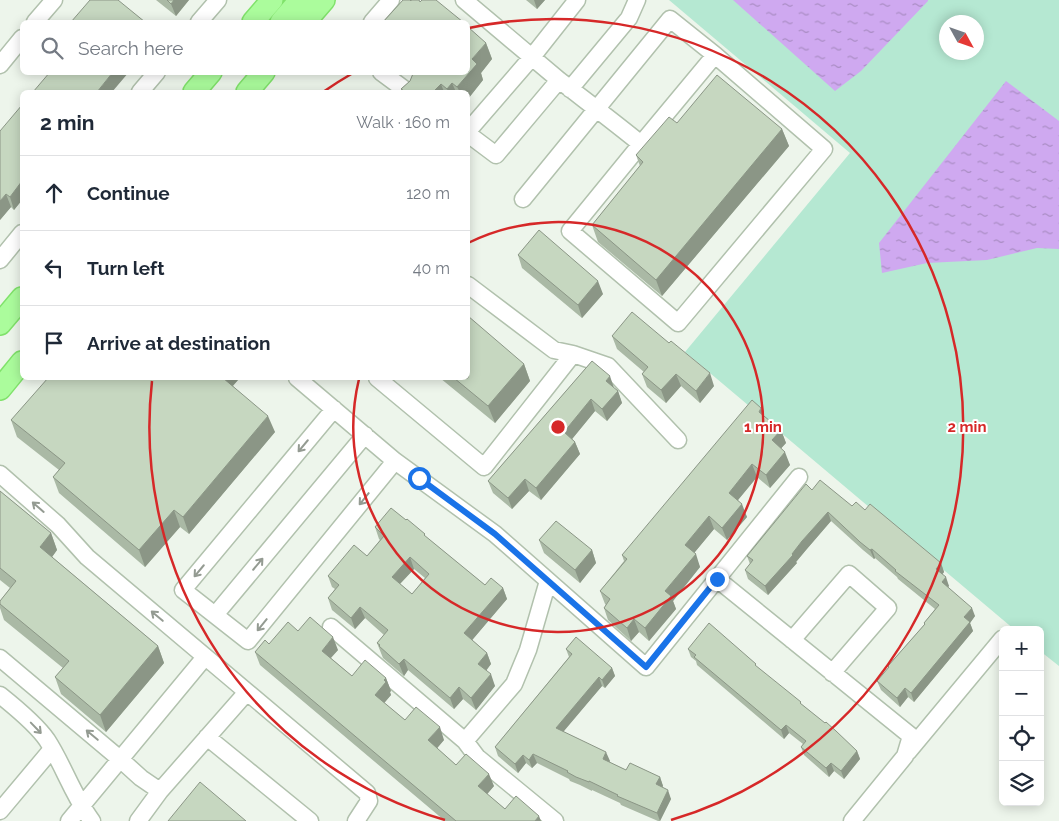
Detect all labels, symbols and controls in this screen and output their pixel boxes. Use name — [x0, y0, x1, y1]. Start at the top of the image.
north arrow — [939, 15, 984, 60]
search box — [20, 20, 470, 75]
icon: search — [38, 34, 66, 62]
text: Search here — [78, 37, 184, 59]
text: 2 min — [40, 110, 94, 135]
text: Walk · 160 m — [356, 113, 450, 132]
icon: ahead — [40, 179, 68, 207]
text: Continue — [87, 182, 170, 204]
text: 120 m — [406, 184, 450, 203]
icon: left — [40, 254, 68, 282]
text: Turn left — [87, 257, 164, 279]
text: 40 m — [413, 259, 450, 278]
icon: arrive — [40, 329, 68, 357]
text: Arrive at destination — [87, 332, 271, 354]
centre of rings — [549, 418, 567, 436]
text: 1 min — [744, 418, 782, 436]
text: 2 min — [948, 418, 986, 436]
one-way arrow — [297, 439, 308, 452]
route start — [408, 467, 431, 490]
one-way arrow — [359, 492, 370, 505]
one-way arrow — [31, 501, 44, 512]
one-way arrow — [252, 558, 263, 571]
one-way arrow — [193, 564, 204, 577]
route end — [706, 568, 729, 591]
one-way arrow — [151, 611, 164, 622]
one-way arrow — [256, 618, 267, 631]
map controls — [999, 626, 1044, 806]
button: + — [999, 626, 1044, 671]
button: − — [999, 671, 1044, 716]
button: locate — [999, 716, 1044, 761]
one-way arrow — [29, 722, 42, 734]
one-way arrow — [85, 729, 98, 740]
button: layers — [999, 761, 1044, 806]

